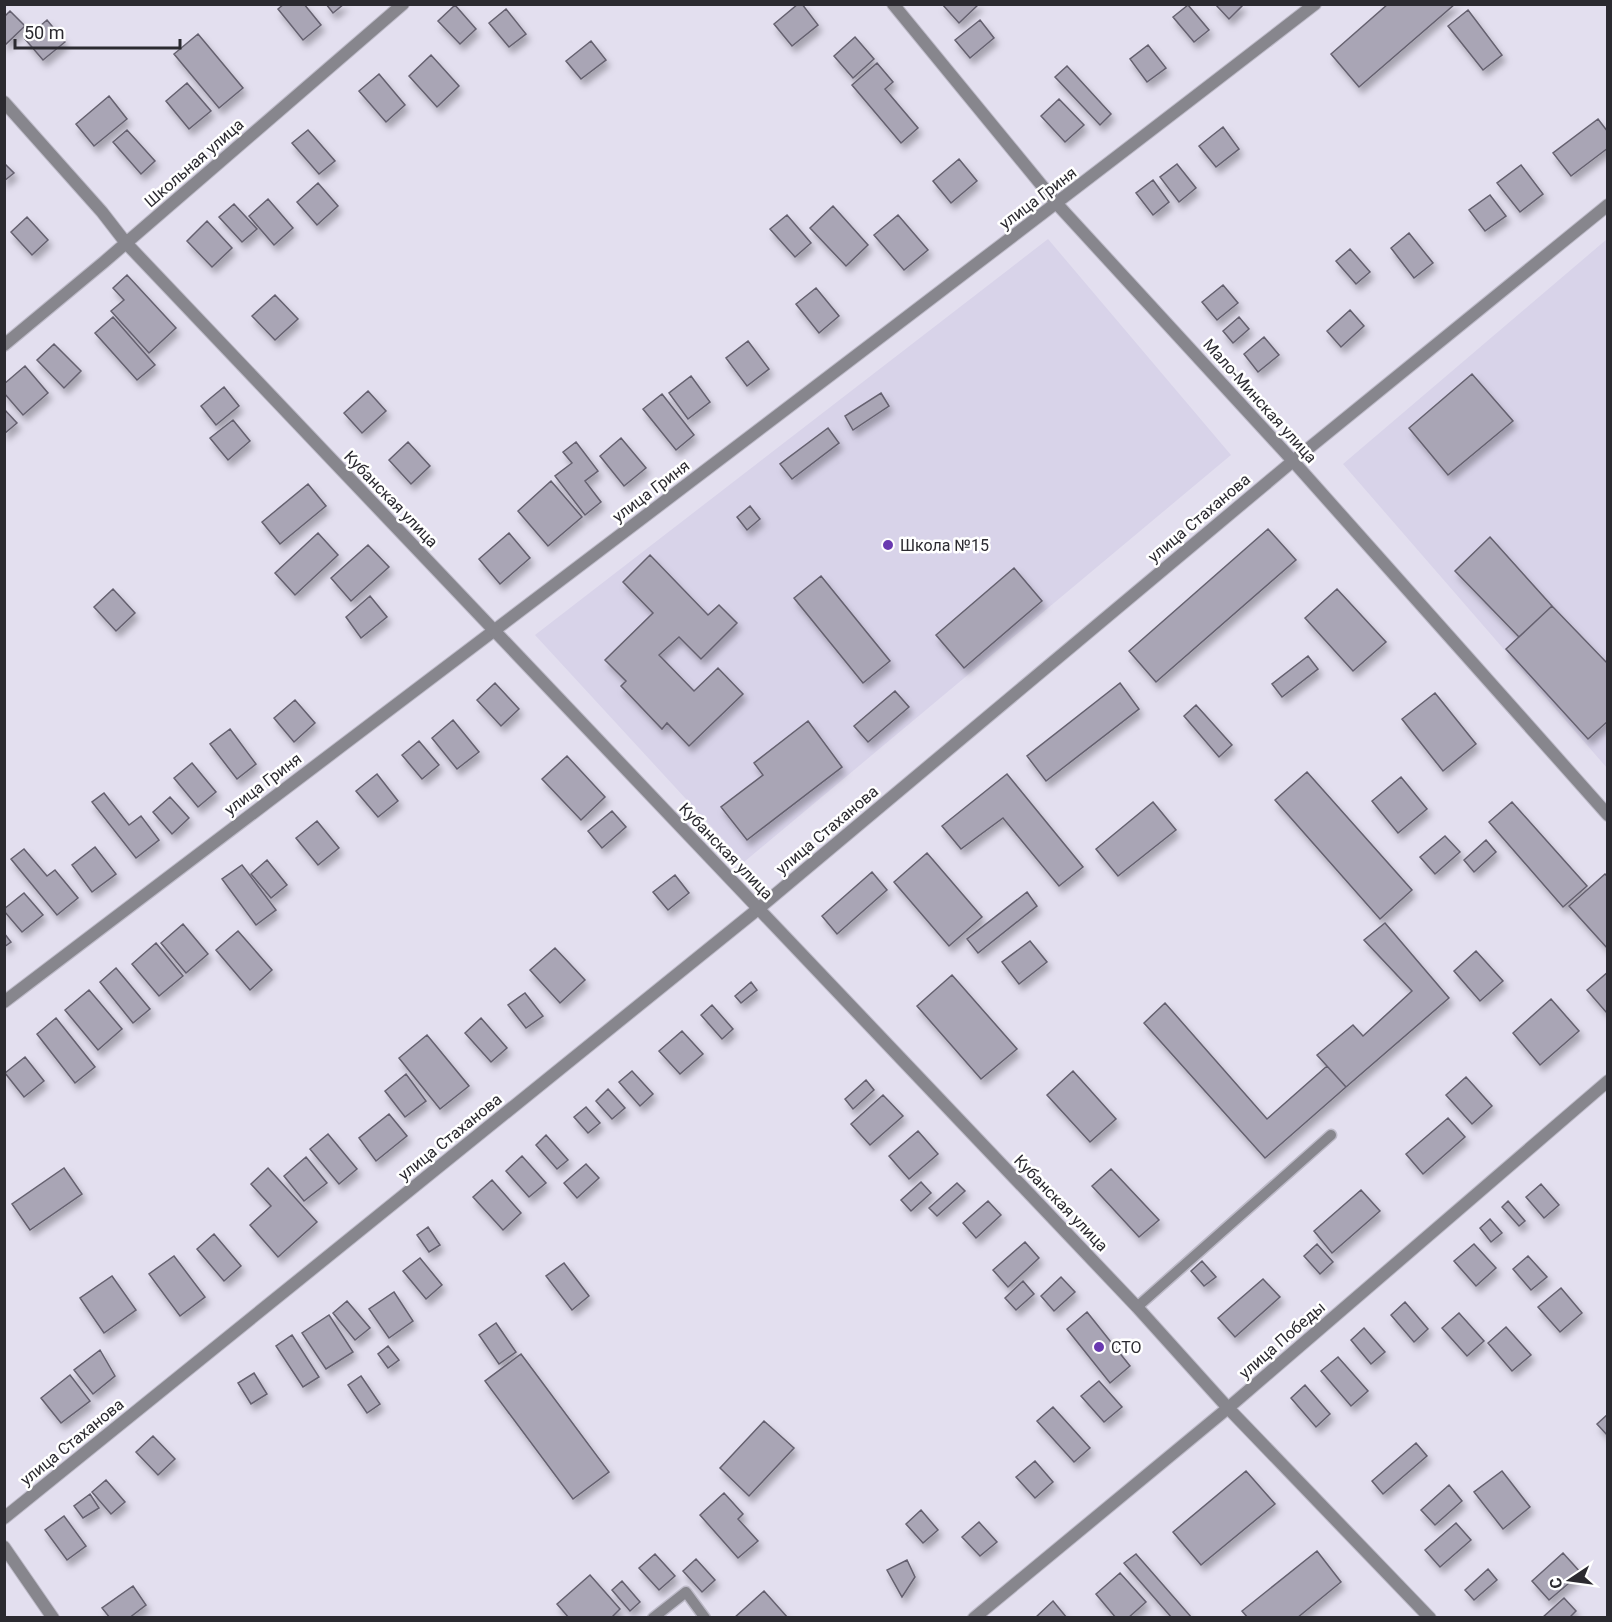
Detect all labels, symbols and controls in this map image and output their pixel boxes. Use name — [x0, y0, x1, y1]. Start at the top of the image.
scale bar — [15, 12, 180, 50]
text: 50 m — [24, 22, 64, 43]
street label: Школьная улица — [141, 115, 247, 211]
street label: улица Гриня — [996, 163, 1080, 233]
street label: Мало-Минская улица — [1199, 335, 1321, 467]
street label: Кубанская улица — [340, 447, 442, 551]
street label: улица Гриня — [609, 456, 693, 526]
street label: улица Стаханова — [1144, 470, 1254, 566]
place label: Школа №15 — [900, 536, 989, 555]
marker: Школа №15 — [881, 538, 895, 552]
street label: улица Гриня — [221, 749, 305, 819]
street label: улица Стаханова — [772, 782, 882, 878]
street label: Кубанская улица — [675, 799, 777, 903]
street label: улица Стаханова — [395, 1090, 505, 1184]
street label: Кубанская улица — [1010, 1151, 1112, 1255]
street label: улица Победы — [1235, 1297, 1329, 1383]
place label: СТО — [1111, 1338, 1142, 1357]
marker: СТО — [1092, 1340, 1106, 1354]
street label: улица Стаханова — [17, 1395, 127, 1489]
north arrow — [1540, 1550, 1600, 1610]
text: С — [1545, 1576, 1566, 1590]

